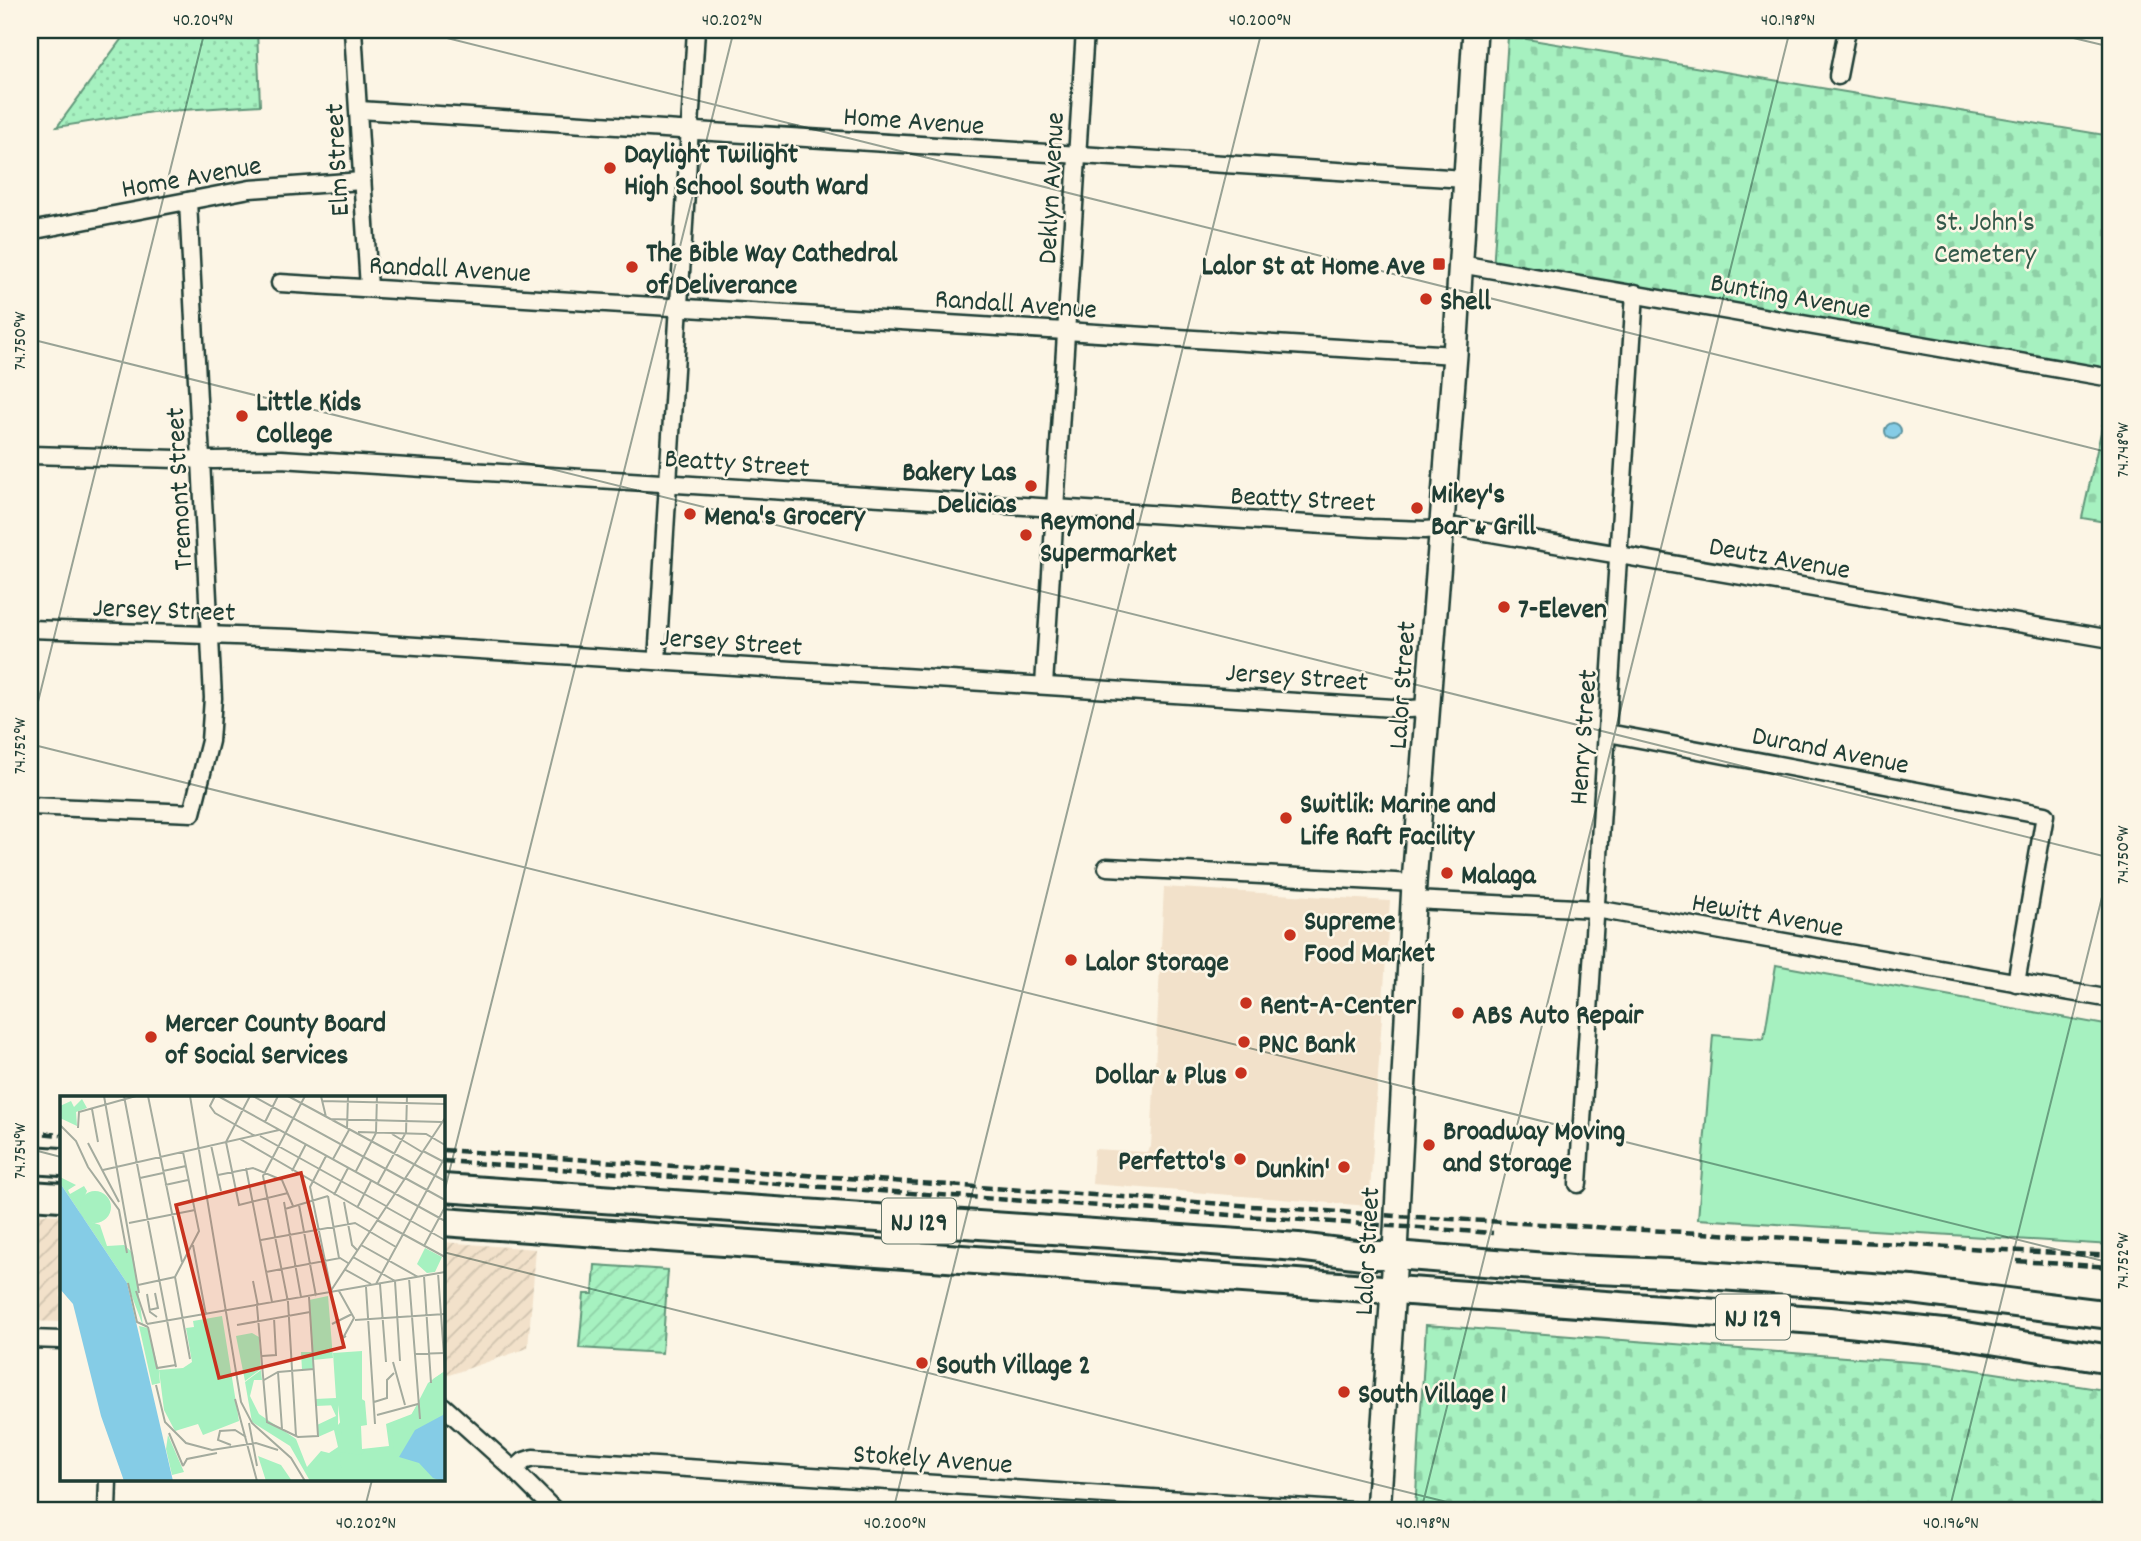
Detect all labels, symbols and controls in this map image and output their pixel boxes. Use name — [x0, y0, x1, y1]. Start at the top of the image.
text: 40.204°N — [173, 9, 233, 34]
text: 40.202°N — [702, 9, 762, 34]
text: 40.200°N — [1229, 9, 1291, 34]
text: 40.198°N — [1761, 9, 1815, 34]
street label: Home Avenue — [842, 99, 986, 149]
street label: Elm Street — [317, 102, 363, 217]
street label: Deklyn Avenue — [1030, 111, 1078, 265]
place label: Daylight Twilight High School South Ward — [624, 137, 869, 209]
street label: Home Avenue — [119, 148, 265, 212]
marker: Daylight Twilight High School South Ward — [602, 160, 618, 176]
park label: St. John's Cemetery — [1934, 205, 2037, 277]
place label: The Bible Way Cathedral of Deliverance — [646, 236, 898, 308]
street label: Randall Avenue — [368, 248, 532, 296]
place label: Lalor St at Home Ave — [1201, 249, 1425, 289]
marker: Lalor St at Home Ave — [1431, 256, 1447, 272]
marker: The Bible Way Cathedral of Deliverance — [624, 259, 640, 275]
street label: Bunting Avenue — [1707, 265, 1873, 333]
street label: Randall Avenue — [933, 281, 1098, 333]
place label: Shell — [1440, 284, 1491, 324]
marker: Shell — [1418, 291, 1434, 307]
text: 74.750°W — [9, 311, 34, 370]
place label: Little Kids College — [256, 385, 362, 457]
street label: Tremont Street — [158, 406, 206, 571]
marker: Little Kids College — [234, 408, 250, 424]
text: 74.748°W — [2112, 422, 2137, 478]
street label: Beatty Street — [663, 441, 810, 491]
place label: Bakery Las Delicias — [902, 455, 1017, 527]
place label: Mikey's Bar & Grill — [1431, 477, 1536, 549]
marker: Bakery Las Delicias — [1023, 478, 1039, 494]
street label: Beatty Street — [1229, 478, 1376, 526]
place label: Mena's Grocery — [704, 499, 866, 539]
marker: Mikey's Bar & Grill — [1409, 500, 1425, 516]
place label: Reymond Supermarket — [1040, 504, 1178, 576]
marker: Mena's Grocery — [682, 506, 698, 522]
marker: Reymond Supermarket — [1018, 527, 1034, 543]
street label: Deutz Avenue — [1705, 529, 1853, 593]
street label: Jersey Street — [92, 591, 236, 635]
place label: 7-Eleven — [1518, 592, 1607, 632]
marker: 7-Eleven — [1496, 599, 1512, 615]
street label: Jersey Street — [658, 620, 803, 670]
street label: Lalor Street — [1381, 620, 1429, 751]
street label: Jersey Street — [1224, 655, 1369, 705]
street label: Henry Street — [1561, 668, 1611, 806]
text: 74.752°W — [9, 717, 34, 774]
street label: Durand Avenue — [1748, 718, 1912, 788]
place label: Switlik: Marine and Life Raft Facility — [1300, 787, 1496, 859]
marker: Switlik: Marine and Life Raft Facility — [1278, 810, 1294, 826]
text: 74.750°W — [2112, 825, 2137, 884]
place label: Malaga — [1461, 858, 1537, 898]
marker: Malaga — [1439, 865, 1455, 881]
street label: Hewitt Avenue — [1688, 885, 1846, 951]
place label: Supreme Food Market — [1304, 904, 1436, 976]
marker: Supreme Food Market — [1282, 927, 1298, 943]
place label: Lalor Storage — [1085, 945, 1229, 985]
marker: Lalor Storage — [1063, 952, 1079, 968]
place label: Rent-A-Center — [1260, 988, 1416, 1028]
marker: Rent-A-Center — [1238, 995, 1254, 1011]
place label: ABS Auto Repair — [1472, 998, 1644, 1038]
marker: ABS Auto Repair — [1450, 1005, 1466, 1021]
place label: Mercer County Board of Social Services — [165, 1006, 386, 1078]
place label: PNC Bank — [1258, 1027, 1356, 1067]
marker: Mercer County Board of Social Services — [143, 1029, 159, 1045]
marker: PNC Bank — [1236, 1034, 1252, 1050]
place label: Dollar & Plus — [1095, 1058, 1227, 1098]
marker: Dollar & Plus — [1233, 1065, 1249, 1081]
inset map — [60, 1096, 444, 1482]
place label: Broadway Moving and Storage — [1443, 1114, 1625, 1186]
text: 74.754°W — [9, 1122, 34, 1179]
marker: Broadway Moving and Storage — [1421, 1137, 1437, 1153]
place label: Perfetto's — [1118, 1144, 1226, 1184]
marker: Perfetto's — [1232, 1151, 1248, 1167]
place label: Dunkin' — [1255, 1152, 1330, 1192]
marker: Dunkin' — [1336, 1159, 1352, 1175]
street label: Lalor Street — [1347, 1186, 1393, 1317]
road number: NJ 129 — [882, 1198, 956, 1244]
text: 74.752°W — [2112, 1232, 2137, 1289]
road number: NJ 129 — [1716, 1294, 1790, 1340]
place label: South Village 2 — [936, 1348, 1091, 1388]
marker: South Village 2 — [914, 1355, 930, 1371]
place label: South Village 1 — [1358, 1377, 1507, 1417]
marker: South Village 1 — [1336, 1384, 1352, 1400]
street label: Stokely Avenue — [851, 1436, 1014, 1488]
text: 40.202°N — [336, 1512, 396, 1537]
text: 40.200°N — [864, 1512, 926, 1537]
text: 40.198°N — [1396, 1512, 1450, 1537]
text: 40.196°N — [1923, 1512, 1979, 1537]

